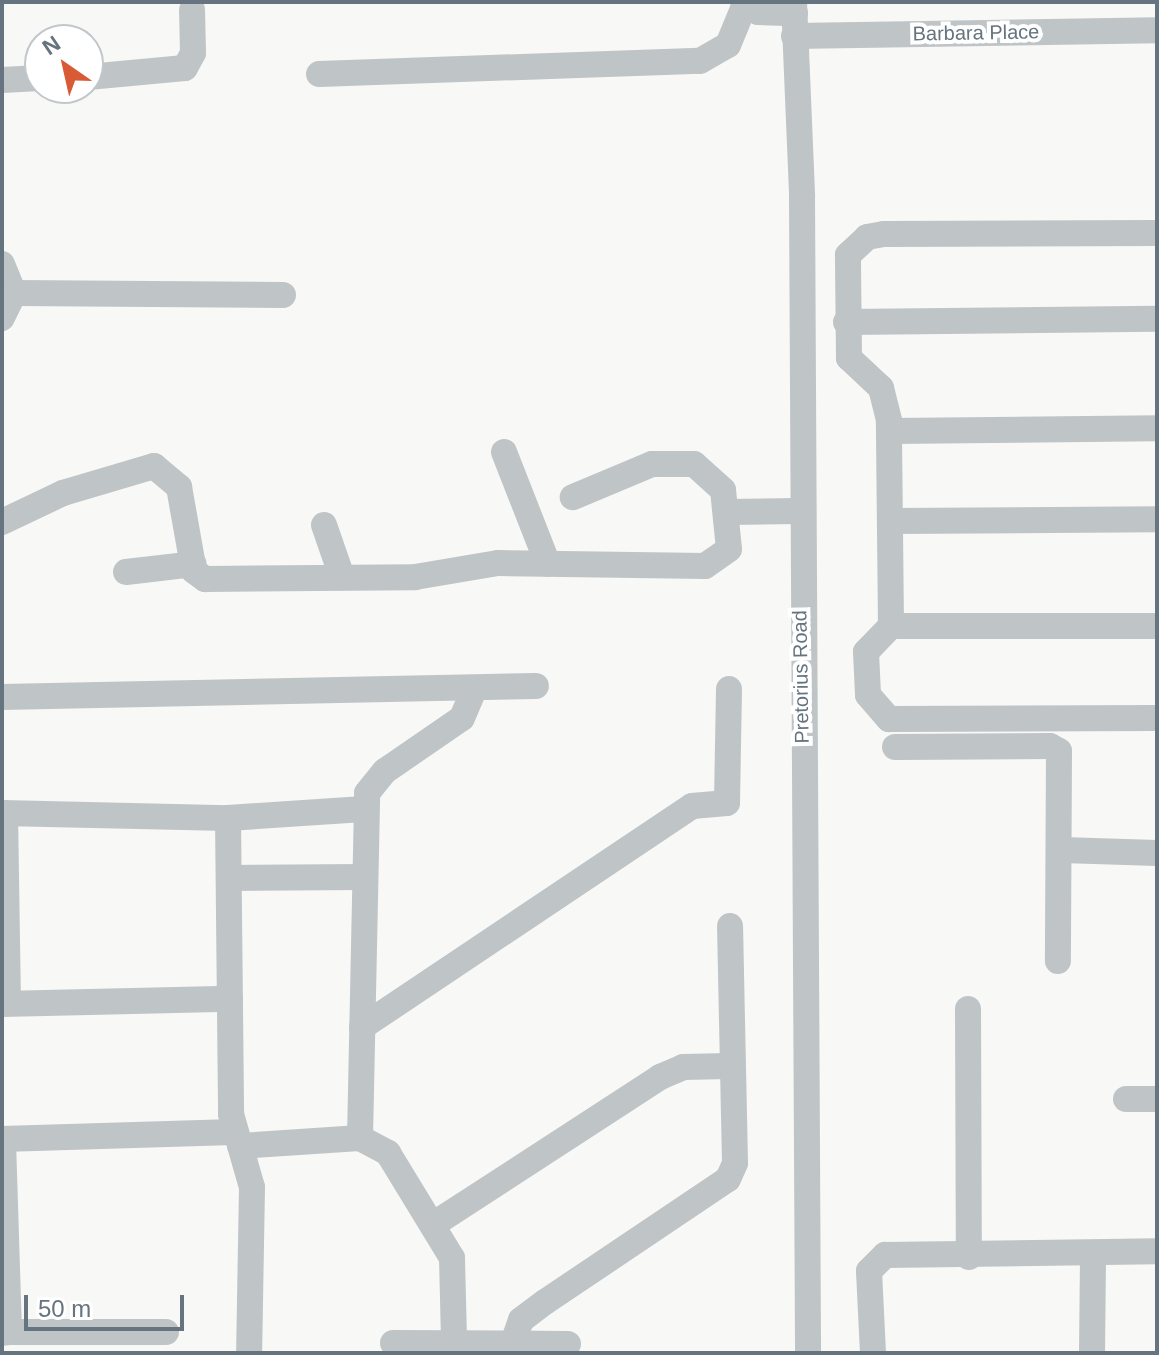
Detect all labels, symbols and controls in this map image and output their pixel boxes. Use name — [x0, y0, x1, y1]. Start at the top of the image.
street label: Barbara Place — [912, 20, 1040, 46]
north arrow — [24, 24, 104, 104]
text: N — [38, 31, 65, 60]
street label: Pretorius Road — [788, 610, 814, 744]
scale bar — [28, 1279, 188, 1329]
text: 50 m — [38, 1295, 91, 1322]

